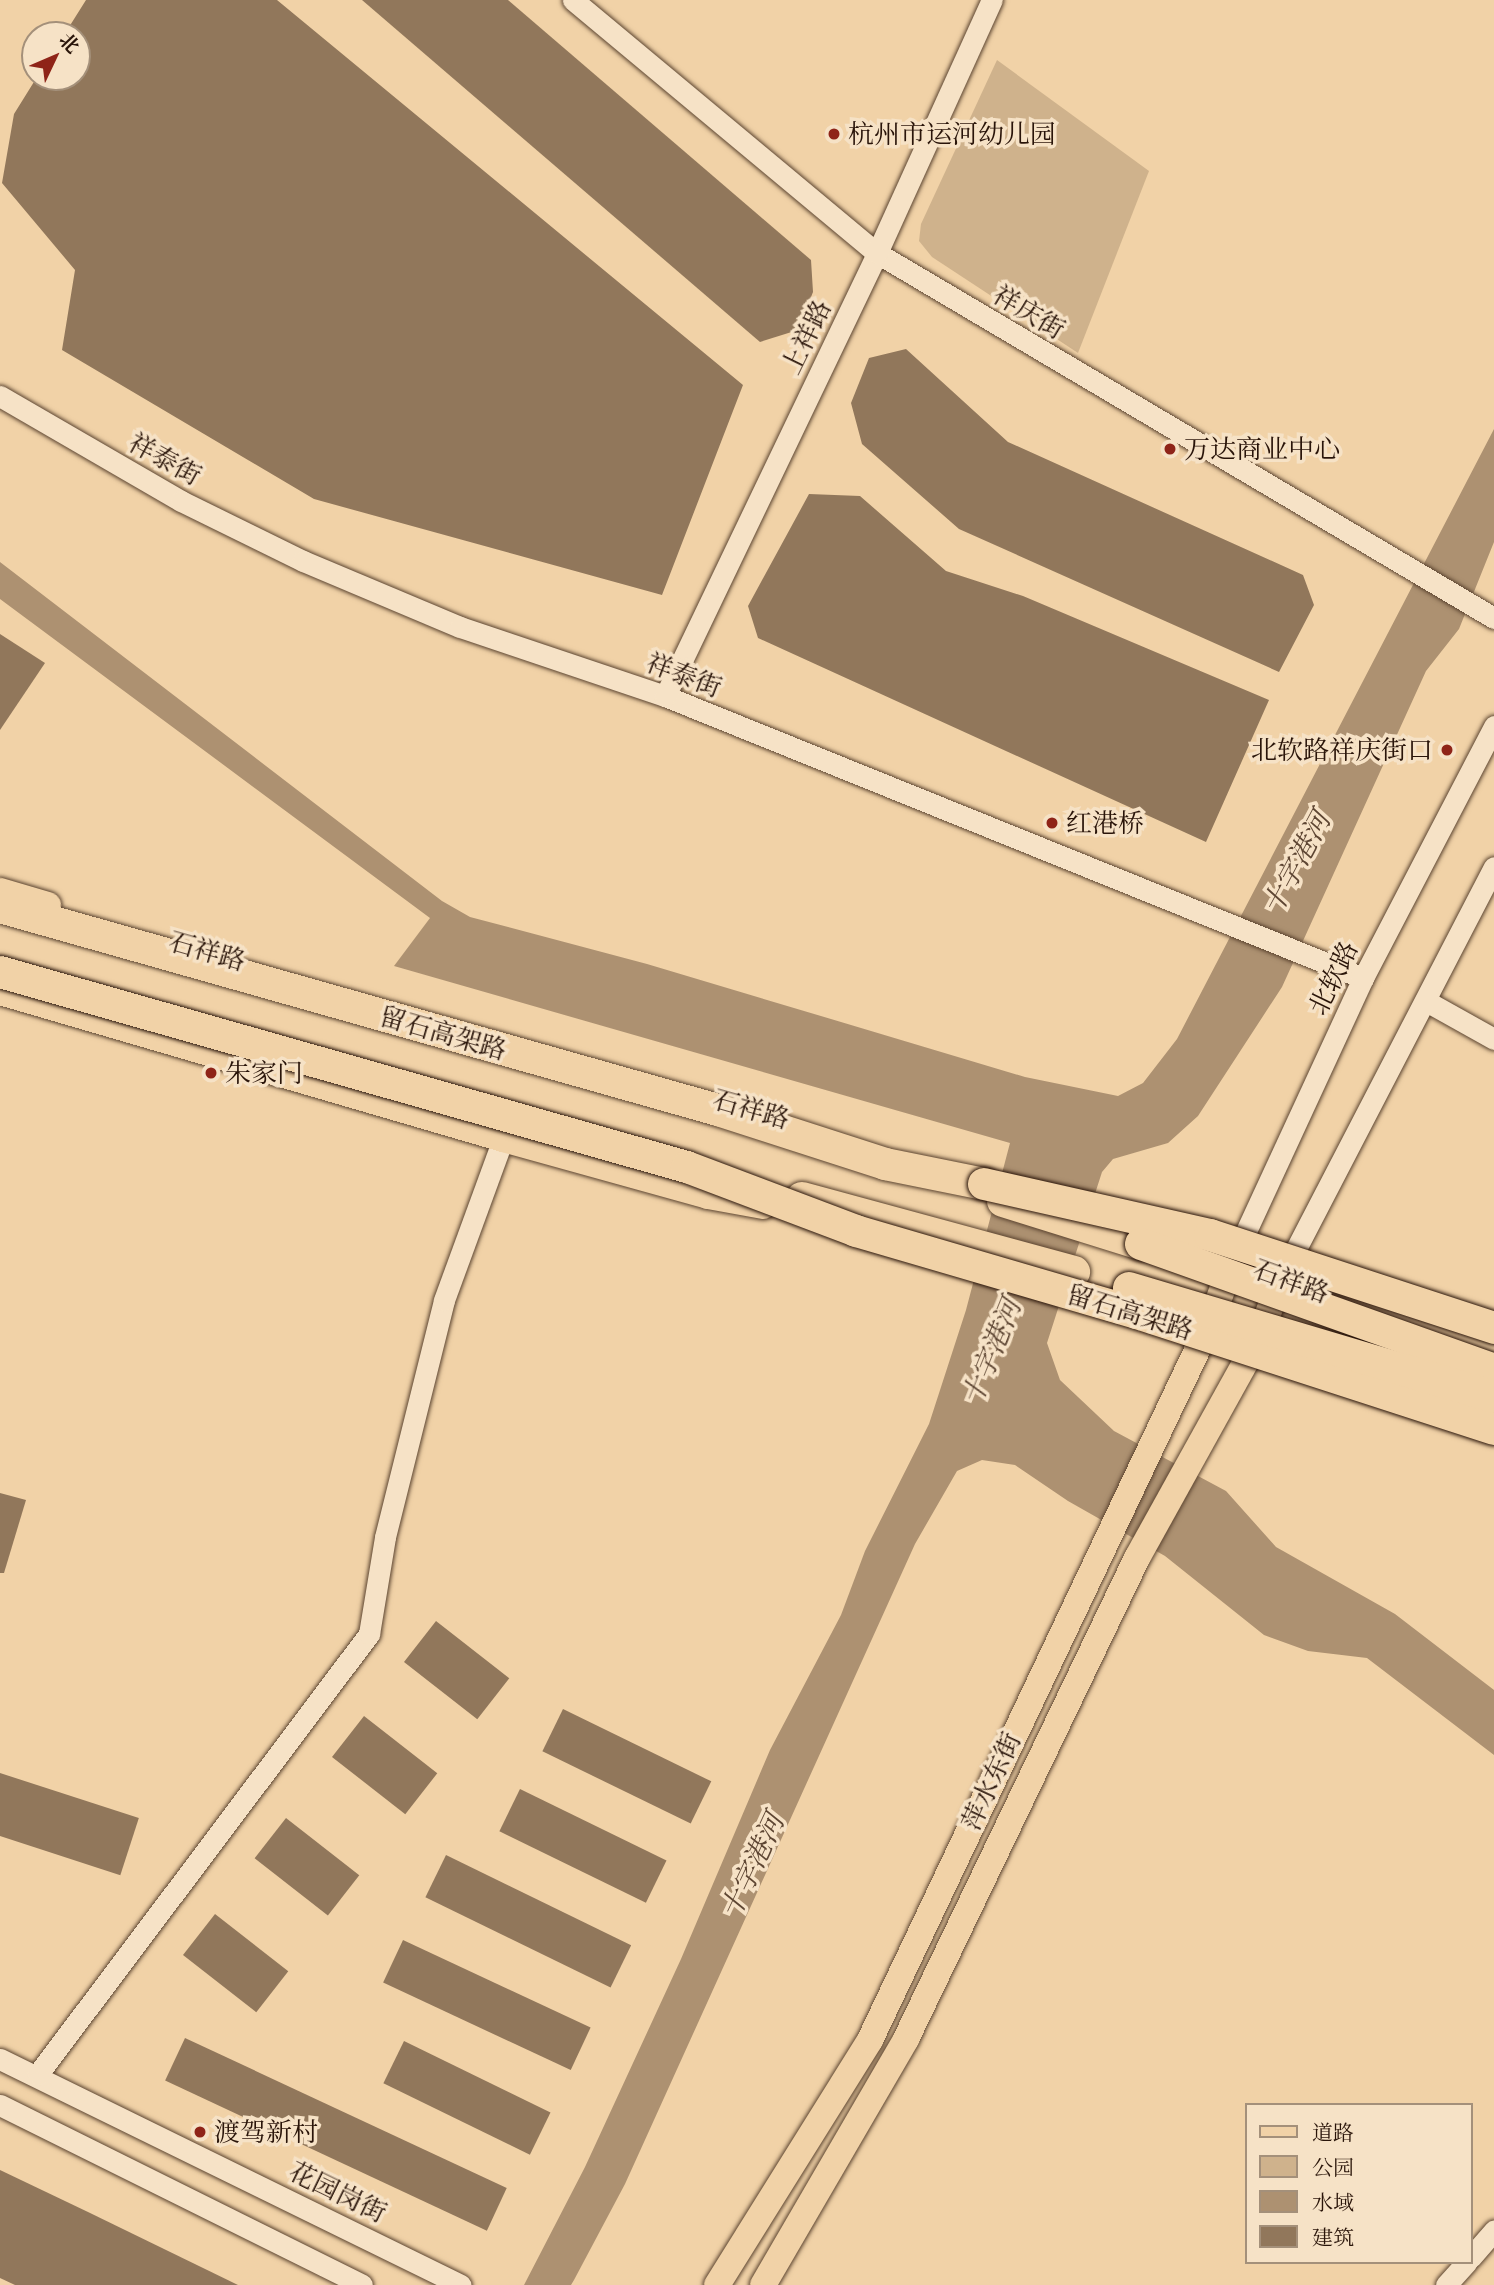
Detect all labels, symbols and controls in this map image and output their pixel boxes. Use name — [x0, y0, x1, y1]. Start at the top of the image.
north arrow — [21, 21, 91, 91]
text: 北 — [53, 26, 86, 59]
place label: 杭州市运河幼儿园 — [848, 118, 1056, 150]
marker: 杭州市运河幼儿园 — [826, 126, 842, 142]
street label: 祥庆街 — [988, 279, 1070, 345]
street label: 上祥路 — [775, 295, 837, 379]
street label: 祥泰街 — [123, 426, 207, 492]
place label: 万达商业中心 — [1184, 433, 1340, 465]
marker: 万达商业中心 — [1162, 441, 1178, 457]
street label: 祥泰街 — [642, 646, 726, 704]
place label: 北软路祥庆街口 — [1251, 734, 1433, 766]
marker: 北软路祥庆街口 — [1439, 742, 1455, 758]
water label: 十字港河 — [1255, 806, 1337, 920]
place label: 红港桥 — [1066, 807, 1144, 839]
marker: 红港桥 — [1044, 815, 1060, 831]
street label: 石祥路 — [165, 925, 249, 977]
street label: 北软路 — [1302, 936, 1364, 1020]
street label: 留石高架路 — [376, 1000, 510, 1066]
place label: 朱家门 — [225, 1057, 303, 1089]
marker: 朱家门 — [203, 1065, 219, 1081]
street label: 石祥路 — [709, 1083, 793, 1135]
street label: 石祥路 — [1249, 1253, 1333, 1309]
street label: 留石高架路 — [1063, 1278, 1197, 1346]
water label: 十字港河 — [954, 1294, 1028, 1410]
street label: 萍水东街 — [955, 1727, 1027, 1835]
water label: 十字港河 — [713, 1808, 791, 1924]
legend — [1246, 2103, 1473, 2264]
place label: 渡驾新村 — [214, 2116, 318, 2148]
text: 道路 — [1312, 2117, 1354, 2148]
marker: 渡驾新村 — [192, 2124, 208, 2140]
text: 公园 — [1312, 2152, 1354, 2183]
street label: 花园岗街 — [284, 2155, 392, 2229]
text: 水域 — [1312, 2187, 1354, 2218]
text: 建筑 — [1312, 2222, 1354, 2253]

